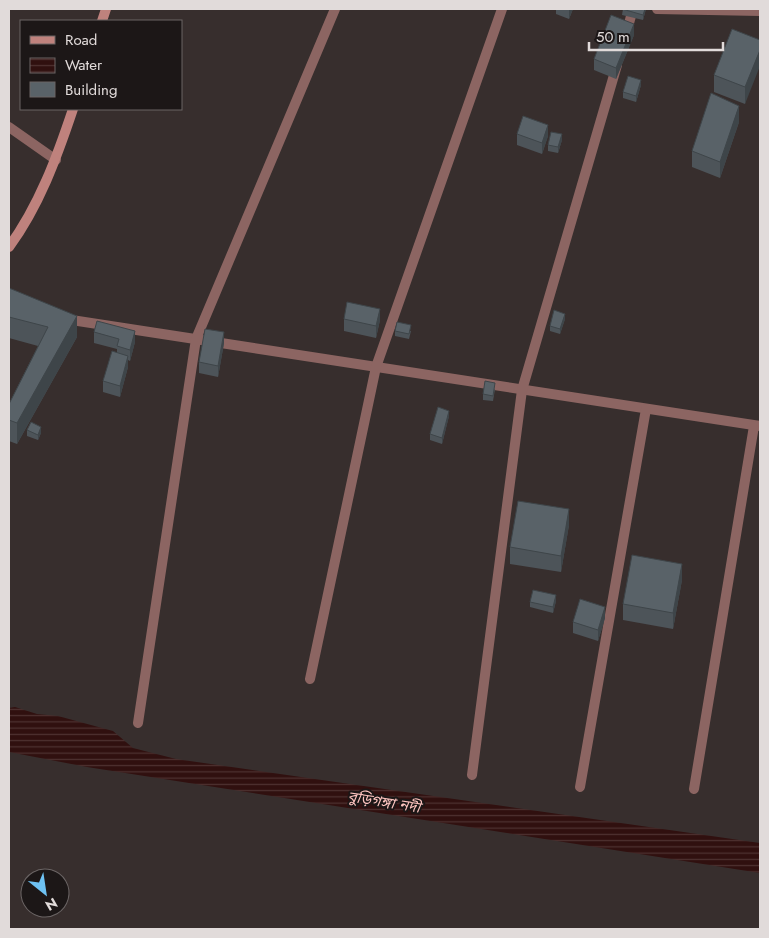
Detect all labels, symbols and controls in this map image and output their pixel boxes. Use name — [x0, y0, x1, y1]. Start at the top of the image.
legend — [20, 20, 182, 110]
scale bar — [589, 20, 723, 52]
text: 50 m — [596, 26, 630, 48]
text: Road — [65, 29, 97, 51]
text: Water — [65, 54, 103, 76]
text: Building — [65, 79, 117, 101]
water label: বুড়িগঙ্গা নদী — [346, 785, 425, 819]
north arrow — [20, 868, 70, 918]
text: N — [42, 893, 61, 916]

